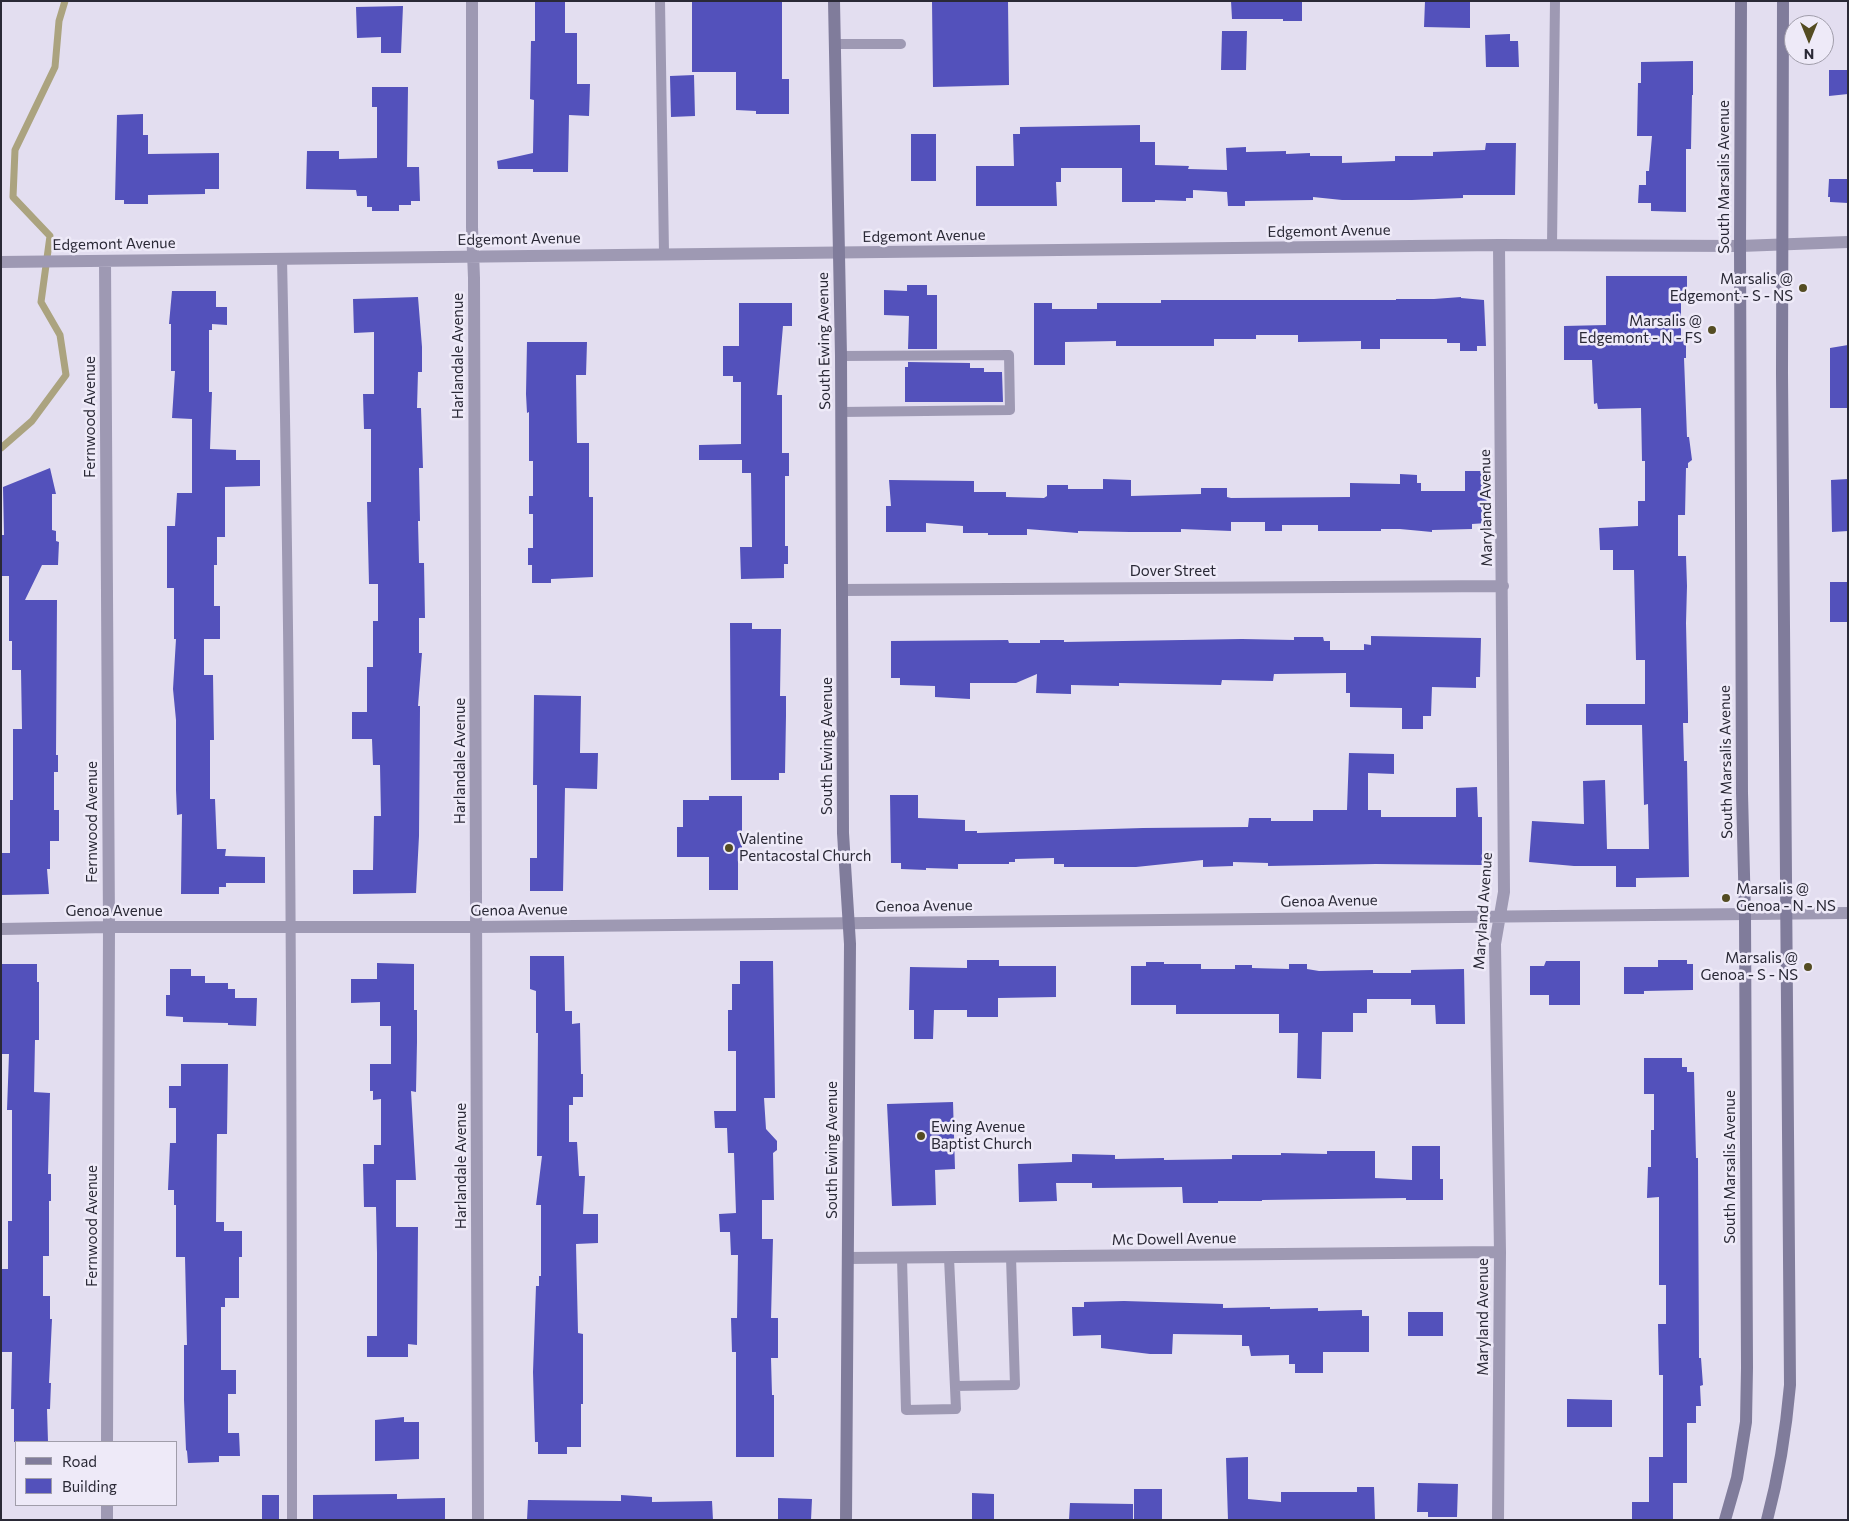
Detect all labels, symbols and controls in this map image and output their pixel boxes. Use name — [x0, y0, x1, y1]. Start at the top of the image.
north arrow — [1784, 15, 1834, 65]
text: N — [1804, 46, 1814, 63]
street label: South Marsalis Avenue — [1715, 100, 1733, 254]
street label: Edgemont Avenue — [1267, 221, 1391, 241]
street label: Edgemont Avenue — [862, 226, 986, 246]
street label: Edgemont Avenue — [457, 229, 581, 249]
street label: Edgemont Avenue — [52, 234, 176, 254]
place label: Marsalis @ Edgemont - S - NS — [1670, 270, 1793, 305]
street label: South Ewing Avenue — [814, 272, 834, 410]
marker: Marsalis @ Edgemont - S - NS — [1797, 282, 1809, 294]
street label: Harlandale Avenue — [449, 293, 467, 419]
place label: Marsalis @ Edgemont - N - FS — [1579, 312, 1702, 347]
marker: Marsalis @ Edgemont - N - FS — [1706, 324, 1718, 336]
street label: Fernwood Avenue — [81, 356, 99, 478]
street label: Maryland Avenue — [1476, 449, 1496, 567]
street label: Dover Street — [1130, 562, 1216, 580]
street label: South Ewing Avenue — [818, 677, 836, 815]
street label: South Marsalis Avenue — [1716, 685, 1736, 839]
street label: Harlandale Avenue — [451, 698, 469, 824]
street label: Fernwood Avenue — [83, 761, 101, 883]
place label: Valentine Pentacostal Church — [739, 830, 871, 865]
marker: Valentine Pentacostal Church — [723, 842, 735, 854]
street label: Maryland Avenue — [1470, 852, 1496, 970]
place label: Marsalis @ Genoa - N - NS — [1736, 880, 1836, 915]
street label: Genoa Avenue — [1280, 891, 1378, 911]
marker: Marsalis @ Genoa - N - NS — [1720, 892, 1732, 904]
street label: Genoa Avenue — [875, 896, 973, 916]
street label: Genoa Avenue — [470, 900, 568, 920]
street label: Genoa Avenue — [65, 902, 163, 920]
place label: Marsalis @ Genoa - S - NS — [1701, 949, 1798, 984]
marker: Marsalis @ Genoa - S - NS — [1802, 961, 1814, 973]
street label: South Ewing Avenue — [823, 1081, 841, 1219]
street label: South Marsalis Avenue — [1721, 1090, 1739, 1244]
street label: Harlandale Avenue — [452, 1103, 470, 1229]
place label: Ewing Avenue Baptist Church — [931, 1118, 1032, 1153]
marker: Ewing Avenue Baptist Church — [915, 1130, 927, 1142]
street label: Fernwood Avenue — [83, 1165, 101, 1287]
street label: Mc Dowell Avenue — [1112, 1229, 1236, 1249]
street label: Maryland Avenue — [1474, 1258, 1492, 1376]
legend — [15, 1441, 178, 1506]
text: Road — [62, 1452, 97, 1470]
text: Building — [62, 1477, 117, 1495]

